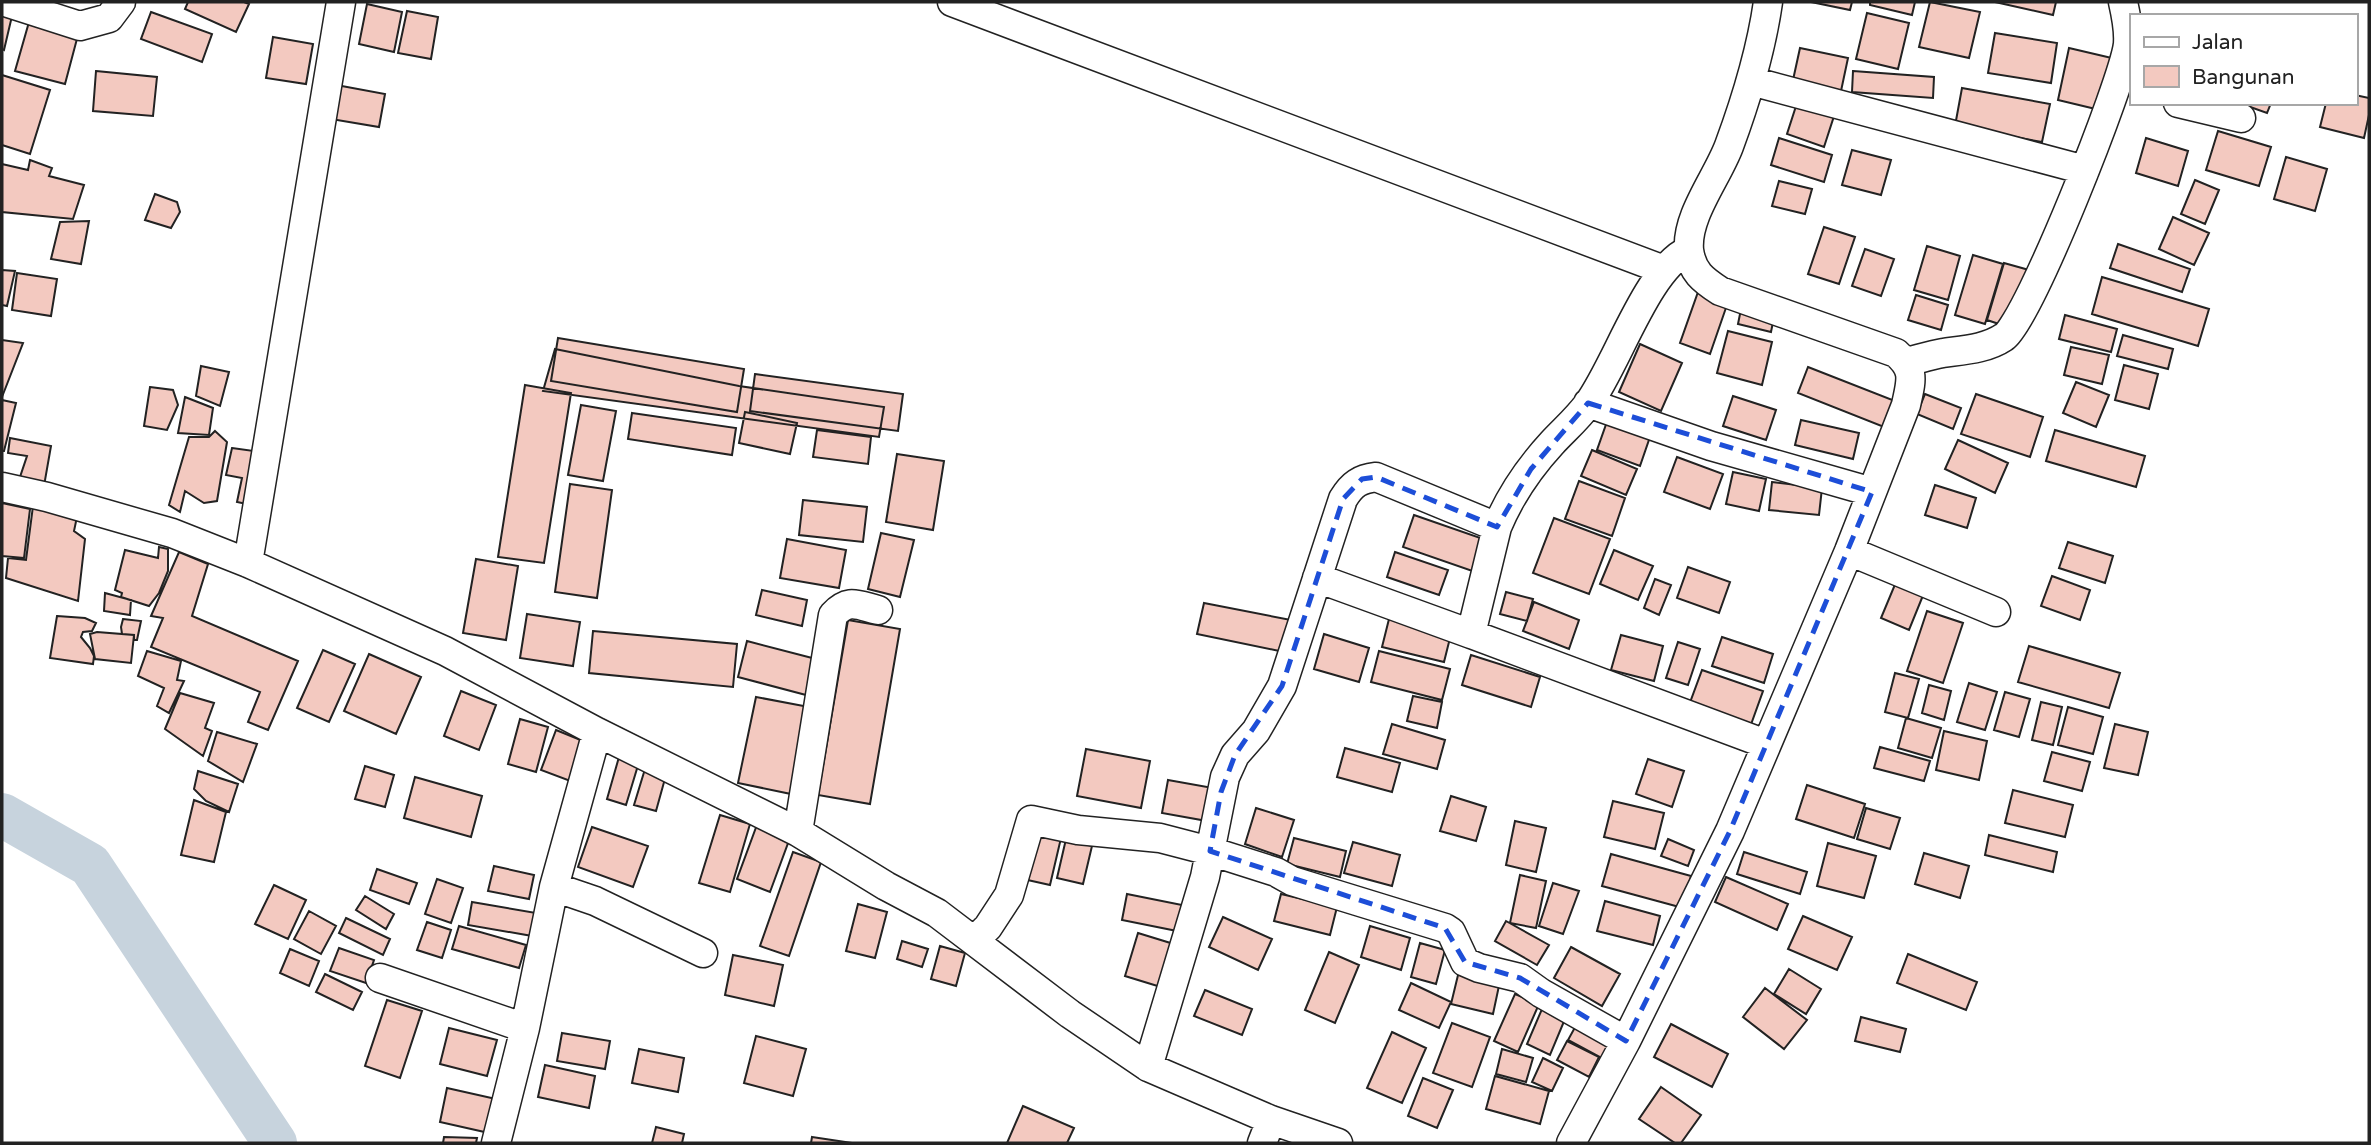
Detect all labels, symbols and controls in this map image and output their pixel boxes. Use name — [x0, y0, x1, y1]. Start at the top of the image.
legend — [2130, 14, 2357, 105]
text: Jalan — [2192, 30, 2243, 55]
text: Bangunan — [2192, 65, 2295, 90]

